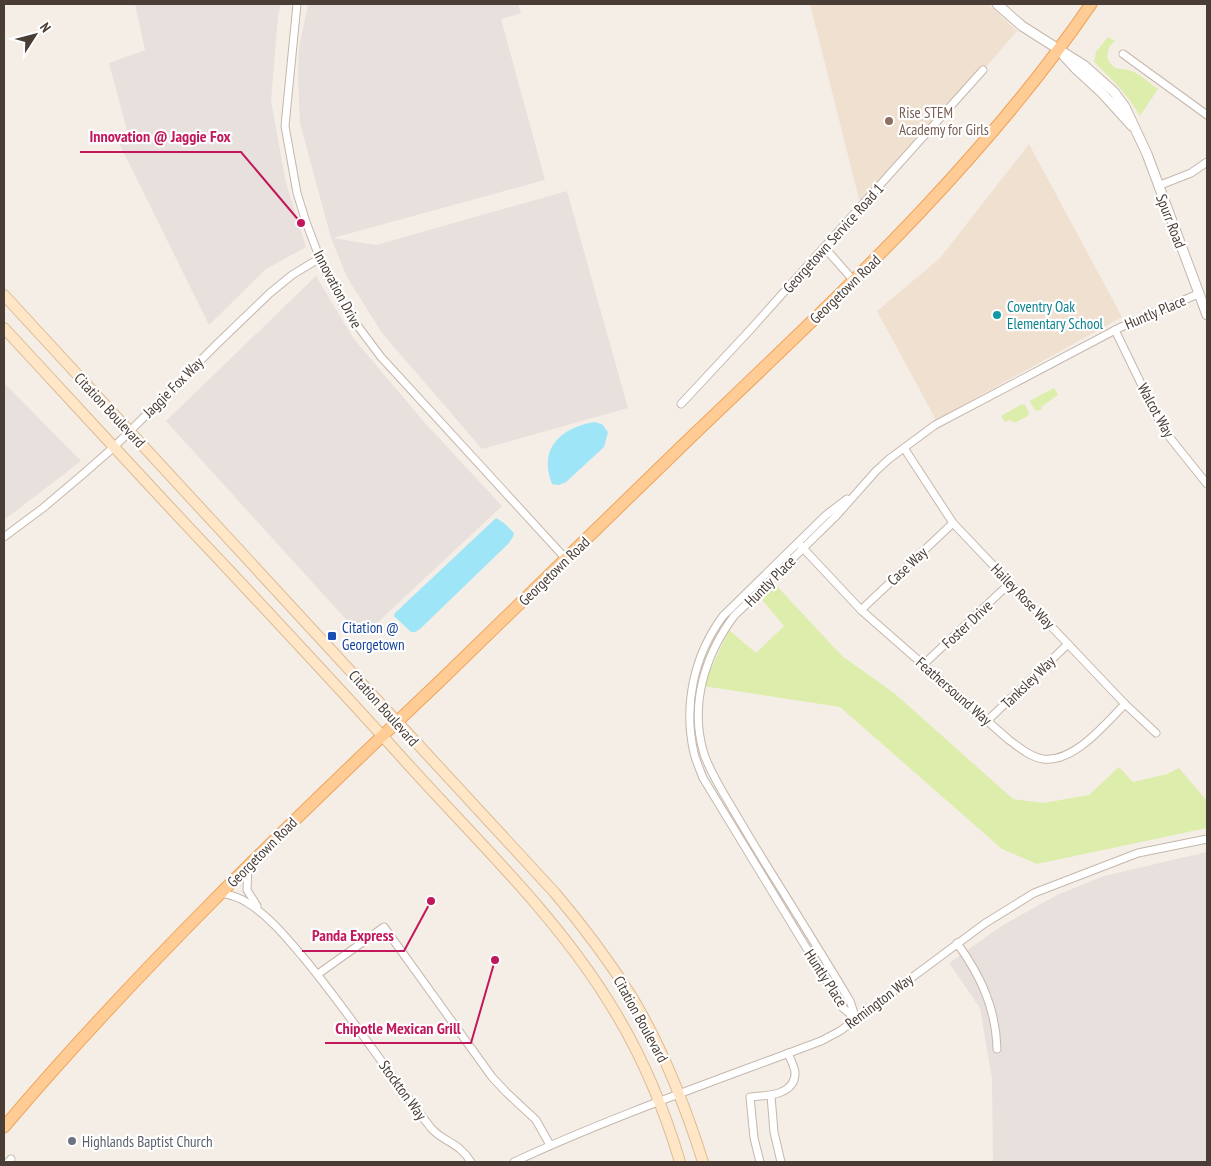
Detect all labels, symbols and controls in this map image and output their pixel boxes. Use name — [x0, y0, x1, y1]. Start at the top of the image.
north arrow — [10, 10, 60, 60]
text: N — [36, 19, 55, 36]
place label: Rise STEM Academy for Girls — [899, 103, 989, 139]
marker: Rise STEM Academy for Girls — [883, 115, 895, 127]
callout: Innovation @ Jaggie Fox — [80, 121, 241, 152]
text: Innovation @ Jaggie Fox — [89, 126, 231, 146]
street label: Georgetown Service Road 1 — [779, 179, 887, 297]
street label: Spurr Road — [1152, 191, 1190, 251]
street label: Innovation Drive — [309, 247, 367, 331]
street label: Georgetown Road — [806, 250, 884, 328]
street label: Huntly Place — [1122, 291, 1188, 333]
place label: Coventry Oak Elementary School — [1007, 297, 1104, 333]
marker: Coventry Oak Elementary School — [991, 309, 1003, 321]
street label: Jaggie Fox Way — [138, 353, 207, 422]
street label: Citation Boulevard — [70, 368, 150, 452]
street label: Walcot Way — [1133, 380, 1179, 441]
street label: Georgetown Road — [515, 532, 593, 610]
street label: Case Way — [883, 542, 931, 589]
street label: Huntly Place — [740, 551, 800, 611]
street label: Hailey Rose Way — [987, 559, 1059, 633]
street label: Foster Drive — [938, 596, 996, 652]
place label: Citation @ Georgetown — [342, 618, 405, 654]
marker: Citation @ Georgetown — [326, 630, 338, 642]
street label: Tanksley Way — [997, 651, 1059, 712]
street label: Feathersound Way — [912, 653, 996, 729]
street label: Citation Boulevard — [345, 666, 423, 750]
street label: Georgetown Road — [223, 813, 301, 891]
callout: Panda Express — [302, 920, 404, 951]
text: Panda Express — [312, 925, 394, 945]
street label: Huntly Place — [800, 946, 852, 1010]
street label: Remington Way — [841, 969, 917, 1033]
street label: Citation Boulevard — [609, 973, 673, 1065]
callout: Chipotle Mexican Grill — [325, 1012, 471, 1043]
text: Chipotle Mexican Grill — [335, 1018, 461, 1038]
street label: Stockton Way — [375, 1056, 431, 1124]
place label: Highlands Baptist Church — [82, 1132, 213, 1151]
marker: Highlands Baptist Church — [66, 1135, 78, 1147]

